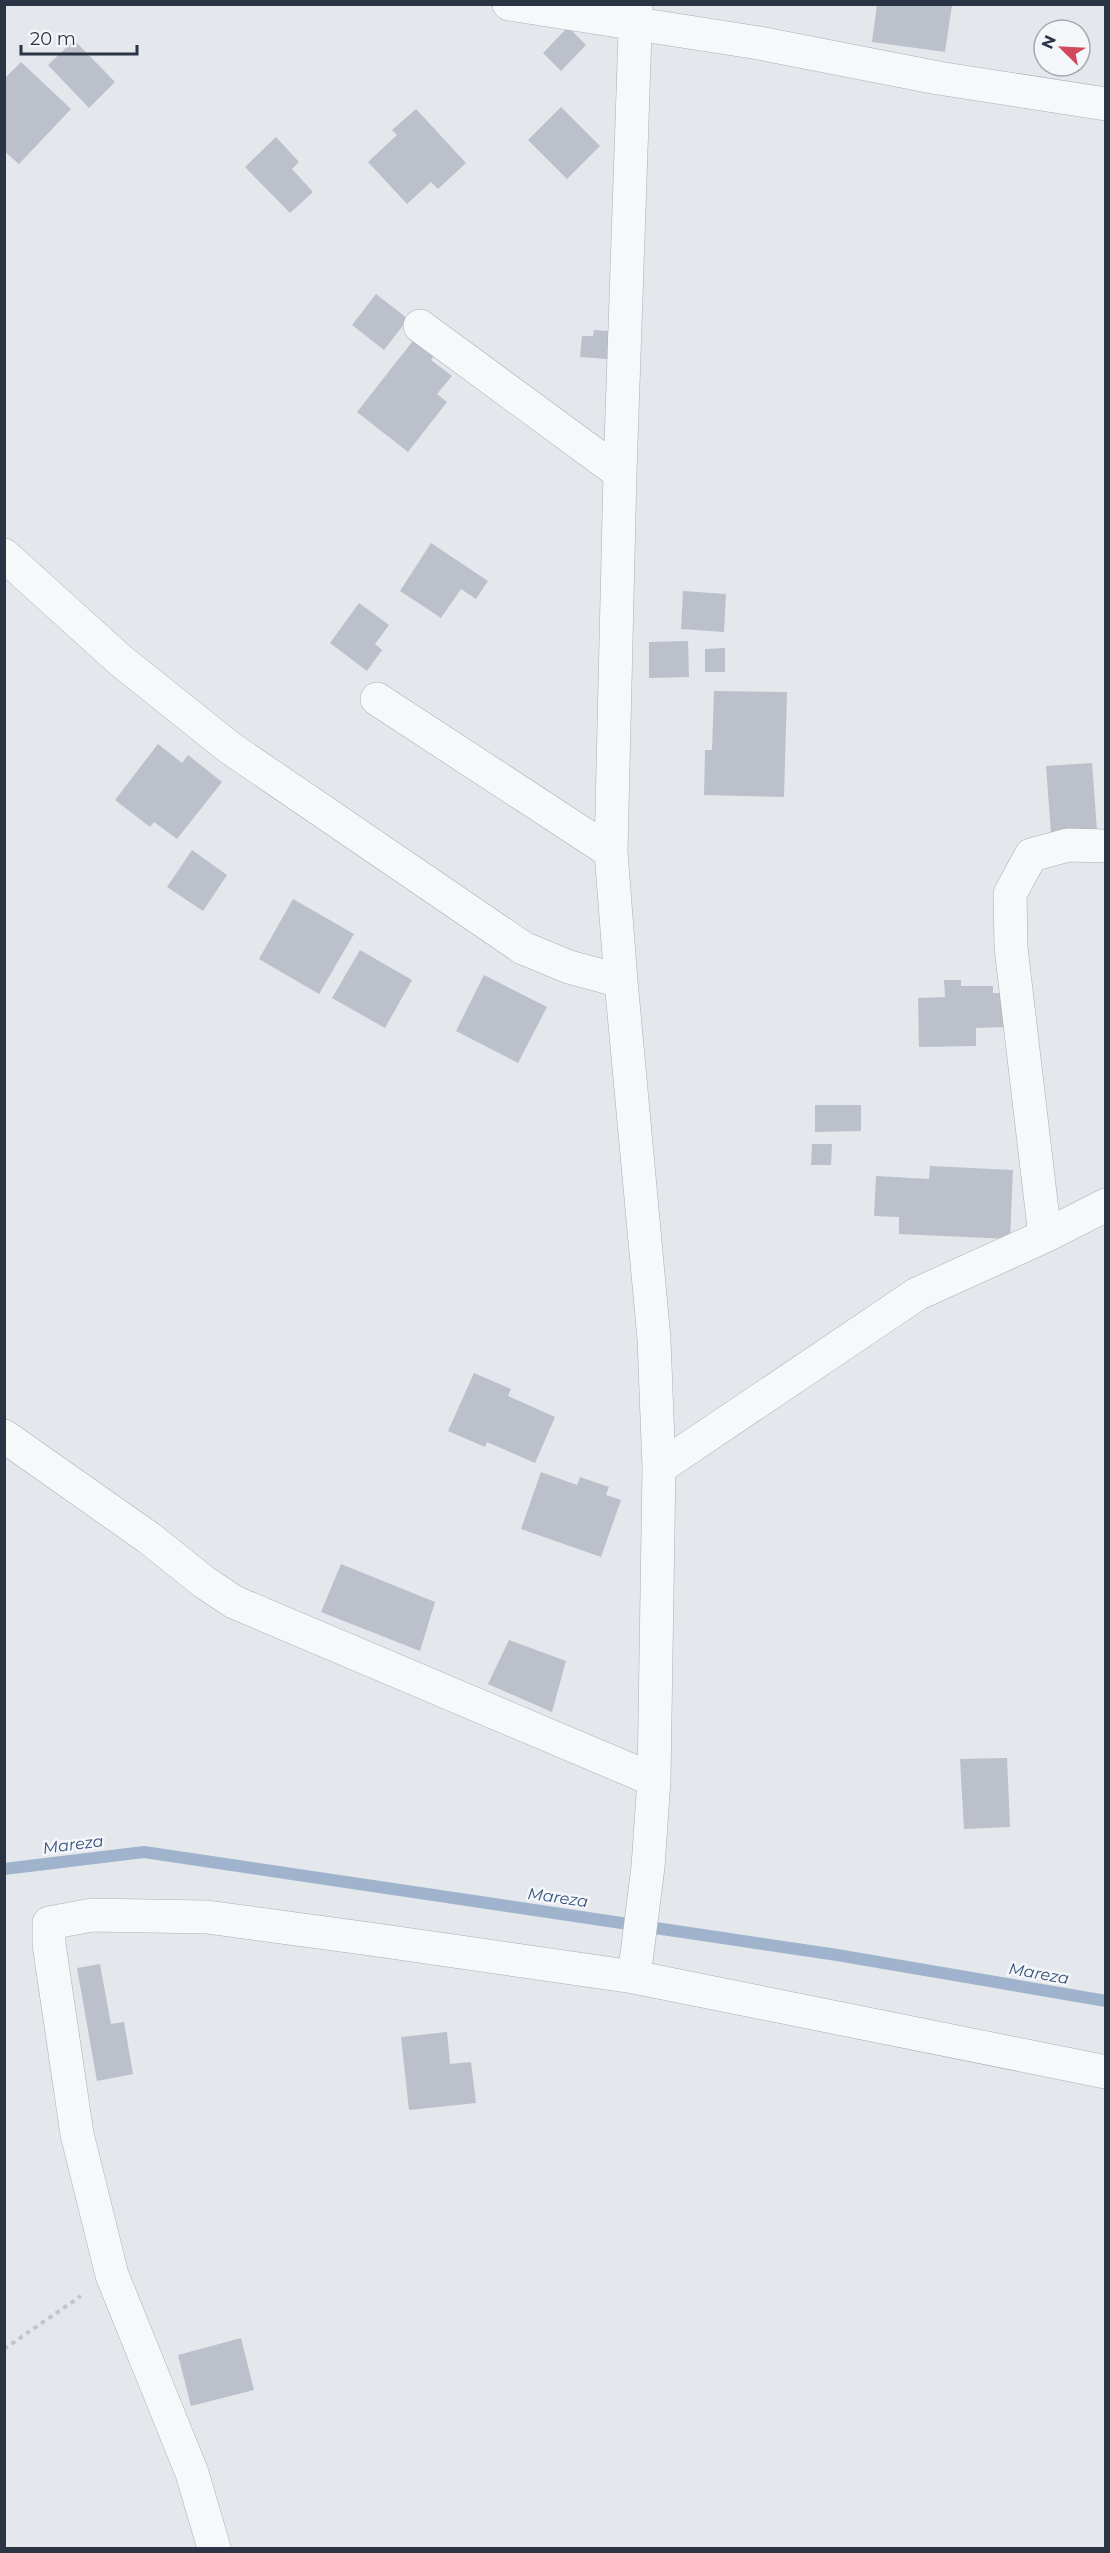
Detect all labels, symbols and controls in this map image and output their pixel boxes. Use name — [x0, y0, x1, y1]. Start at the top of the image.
scale bar — [21, 18, 136, 56]
north arrow — [1032, 18, 1092, 78]
text: 20 m — [30, 28, 76, 50]
text: N — [1037, 32, 1060, 52]
water label: Mareza — [42, 1831, 105, 1858]
water label: Mareza — [526, 1884, 590, 1911]
water label: Mareza — [1007, 1959, 1071, 1988]

